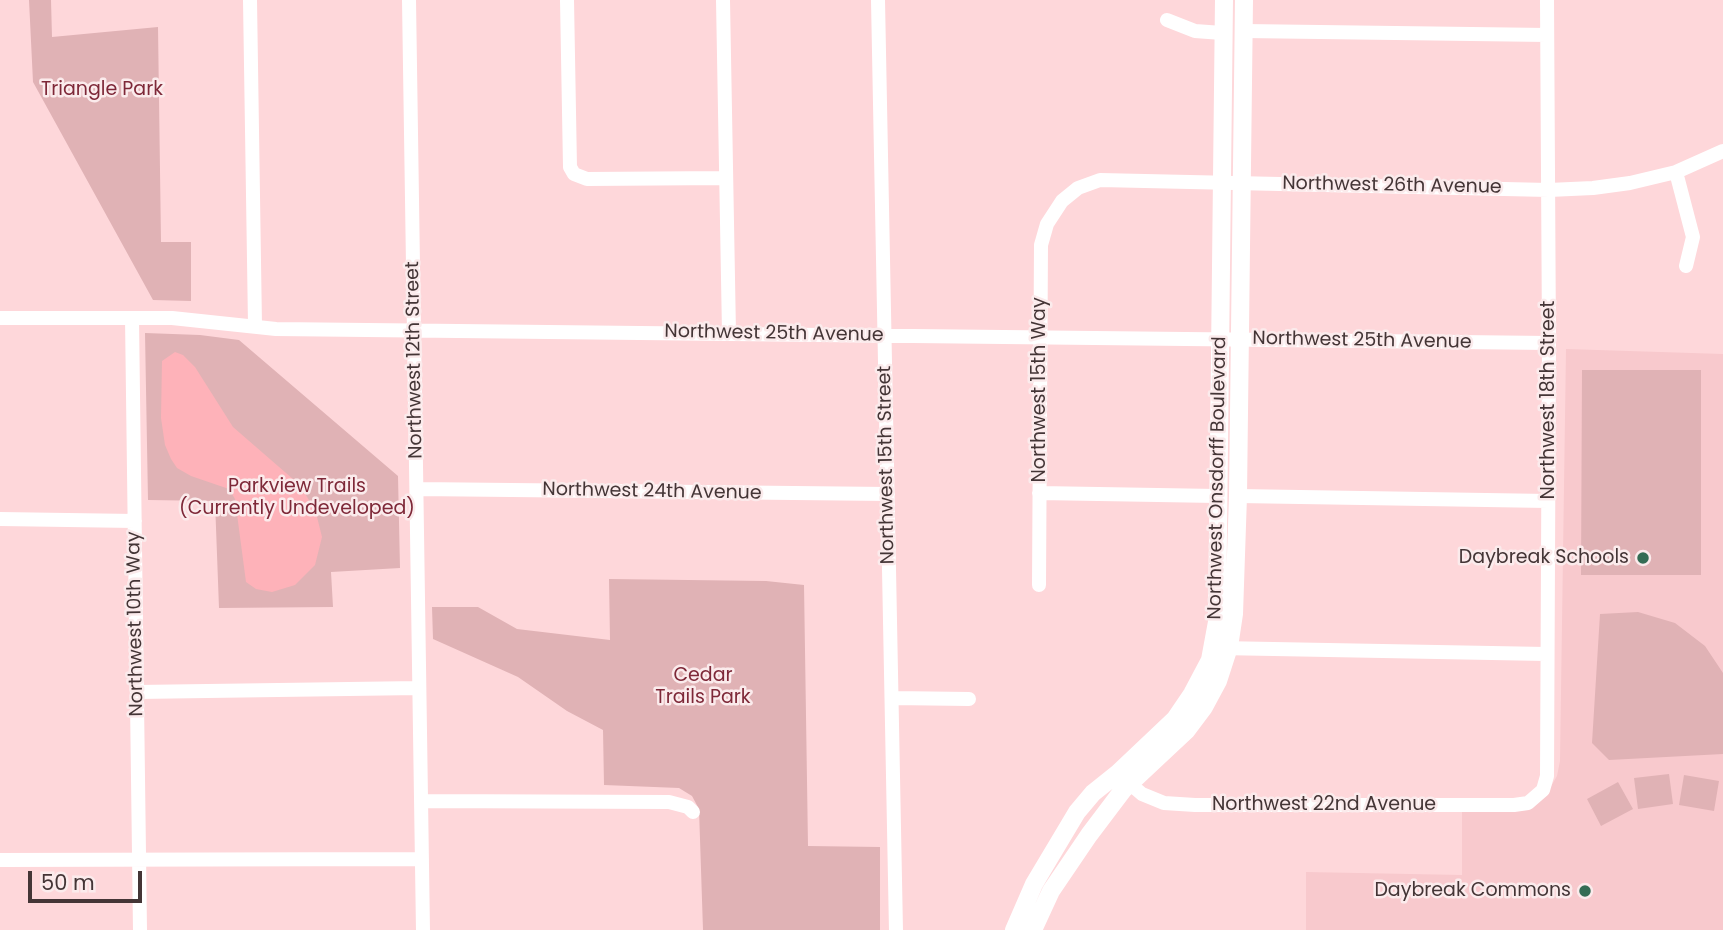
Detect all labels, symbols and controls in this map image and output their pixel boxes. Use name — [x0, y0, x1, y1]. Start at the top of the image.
park label: Triangle Park — [41, 79, 163, 101]
street label: Northwest 26th Avenue — [1282, 173, 1502, 199]
street label: Northwest 12th Street — [402, 261, 428, 459]
street label: Northwest 15th Way — [1029, 297, 1051, 483]
street label: Northwest 18th Street — [1538, 301, 1560, 499]
street label: Northwest 25th Avenue — [664, 321, 884, 347]
street label: Northwest 25th Avenue — [1252, 328, 1472, 354]
street label: Northwest Onsdorff Boulevard — [1204, 336, 1232, 620]
street label: Northwest 15th Street — [874, 365, 900, 565]
park label: Parkview Trails (Currently Undeveloped) — [179, 476, 415, 520]
street label: Northwest 24th Avenue — [542, 479, 762, 505]
street label: Northwest 10th Way — [123, 531, 149, 717]
place label: Daybreak Schools — [1459, 547, 1629, 569]
marker: Daybreak Schools — [1635, 550, 1651, 566]
park label: Cedar Trails Park — [655, 665, 751, 709]
street label: Northwest 22nd Avenue — [1212, 794, 1436, 816]
scale bar — [32, 856, 145, 900]
text: 50 m — [41, 868, 95, 897]
place label: Daybreak Commons — [1374, 880, 1571, 902]
marker: Daybreak Commons — [1577, 883, 1593, 899]

